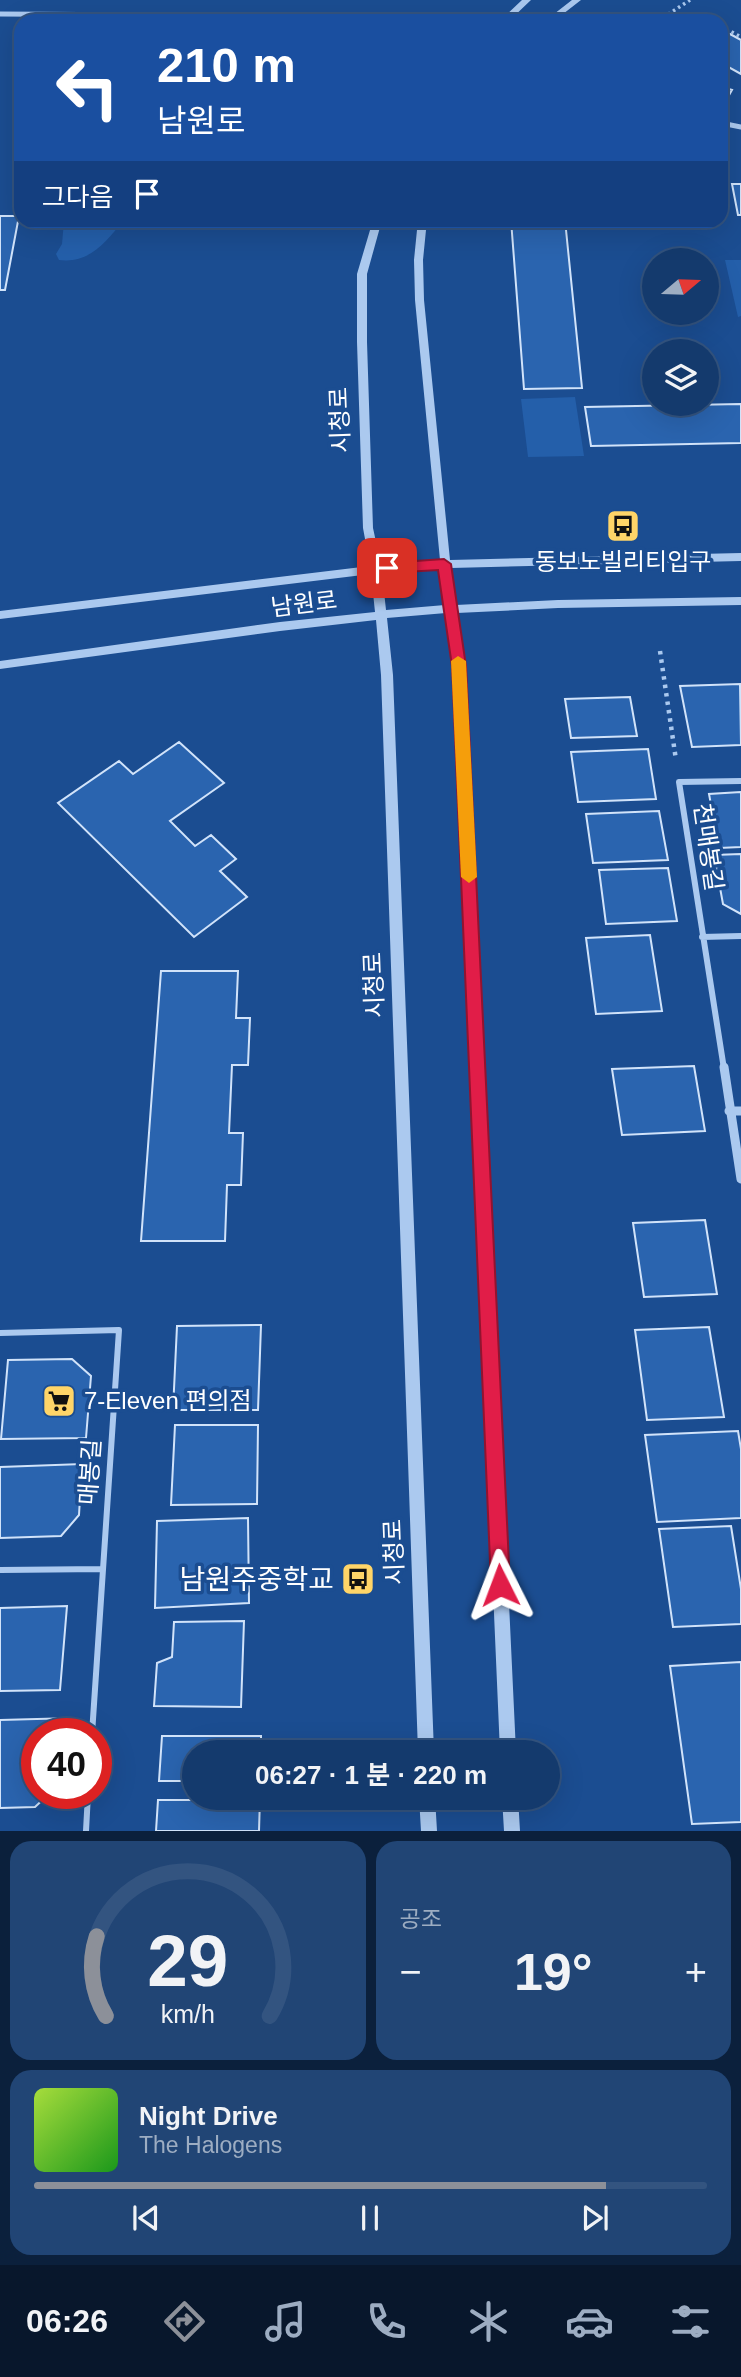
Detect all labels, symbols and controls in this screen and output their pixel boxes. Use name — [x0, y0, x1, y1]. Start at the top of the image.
text: 210 m — [157, 38, 296, 92]
icon: left — [42, 42, 133, 133]
text: 남원로 — [157, 103, 245, 139]
icon: arrive — [128, 175, 166, 213]
text: 그다음 — [42, 182, 114, 212]
north arrow — [642, 248, 719, 326]
map controls — [642, 248, 719, 416]
button: layers — [642, 339, 719, 416]
street label: 시청로 — [325, 386, 354, 454]
bus stop icon: 동보노빌리티입구 — [604, 507, 642, 545]
pin — [357, 538, 417, 598]
place label: 동보노빌리티입구 — [535, 548, 711, 575]
icon: arrive — [368, 549, 406, 587]
street label: 남원로 — [269, 586, 338, 621]
street label: 천매봉길 — [689, 801, 728, 893]
street label: 시청로 — [359, 951, 388, 1019]
supermarket icon: 7-Eleven 편의점 — [40, 1382, 78, 1420]
place label: 7-Eleven 편의점 — [84, 1387, 252, 1414]
street label: 매봉길 — [74, 1438, 105, 1506]
street label: 시청로 — [379, 1518, 408, 1586]
position arrow — [463, 1548, 537, 1622]
bus stop icon: 남원주중학교 — [339, 1560, 377, 1598]
place label: 남원주중학교 — [179, 1564, 334, 1595]
speed limit sign: 40 — [21, 1718, 112, 1809]
text: 06:27 · 1 분 · 220 m — [255, 1760, 487, 1790]
text: 공조 — [400, 1906, 442, 1932]
text: 29 — [147, 1921, 228, 2002]
text: 19° — [514, 1943, 593, 2001]
text: − — [400, 1951, 422, 1993]
text: + — [685, 1951, 707, 1993]
text: km/h — [161, 2000, 215, 2028]
text: Night Drive — [139, 2101, 278, 2131]
text: The Halogens — [139, 2132, 282, 2158]
icon: previous — [127, 2199, 165, 2237]
icon: pause — [351, 2199, 389, 2237]
icon: next — [576, 2199, 614, 2237]
icon: directions — [160, 2297, 209, 2346]
icon: music — [261, 2297, 310, 2346]
icon: phone — [362, 2297, 411, 2346]
icon: climate — [464, 2297, 513, 2346]
icon: car — [565, 2297, 614, 2346]
icon: filters — [666, 2297, 715, 2346]
text: 06:26 — [26, 2303, 108, 2339]

